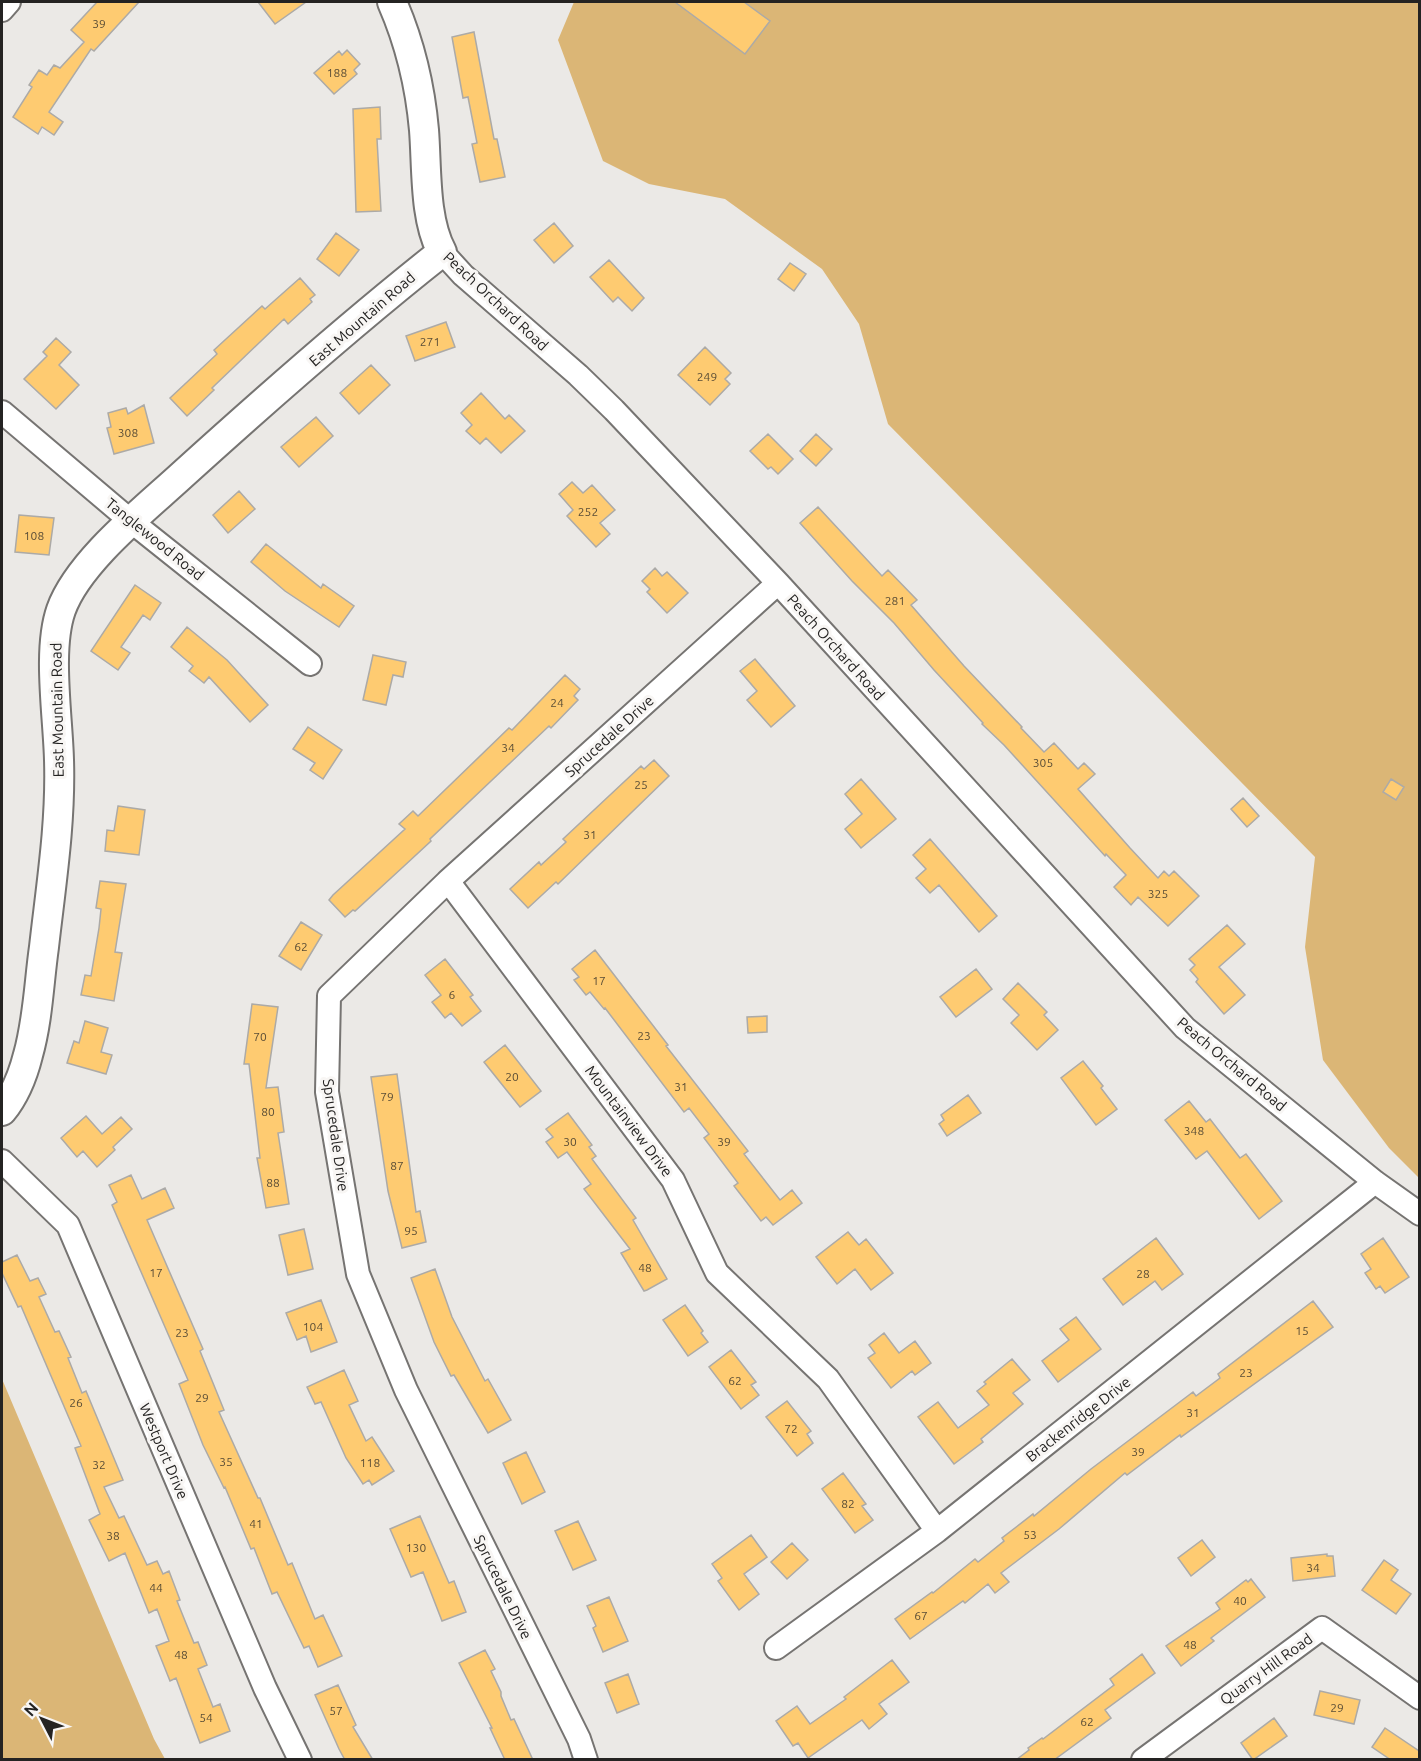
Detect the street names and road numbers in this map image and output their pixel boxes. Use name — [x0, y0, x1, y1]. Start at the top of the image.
street label: Peach Orchard Road — [440, 248, 552, 354]
street label: East Mountain Road — [306, 268, 418, 370]
street label: Tanglewood Road — [103, 494, 207, 584]
street label: Peach Orchard Road — [784, 591, 888, 703]
street label: East Mountain Road — [47, 643, 67, 777]
street label: Sprucedale Drive — [561, 692, 657, 780]
street label: Peach Orchard Road — [1174, 1014, 1290, 1114]
street label: Mountainview Drive — [582, 1062, 676, 1180]
street label: Sprucedale Drive — [320, 1078, 352, 1192]
street label: Brackenridge Drive — [1022, 1373, 1134, 1465]
street label: Westport Drive — [136, 1401, 192, 1501]
street label: Sprucedale Drive — [470, 1532, 536, 1642]
street label: Quarry Hill Road — [1216, 1630, 1316, 1708]

